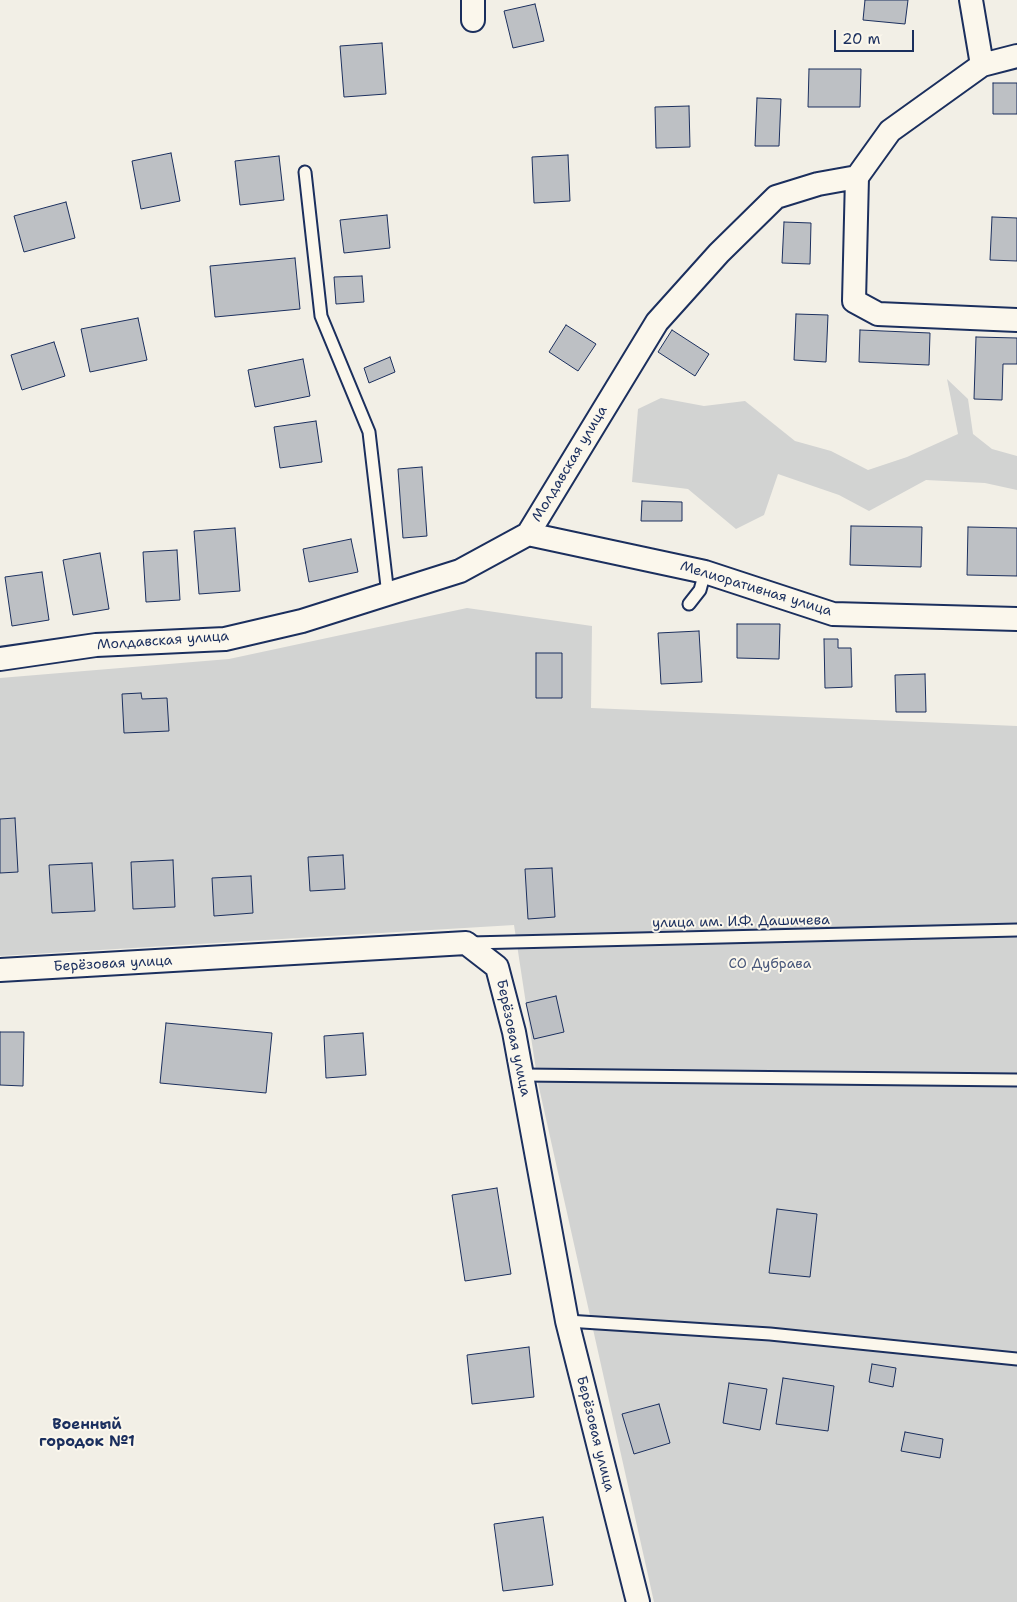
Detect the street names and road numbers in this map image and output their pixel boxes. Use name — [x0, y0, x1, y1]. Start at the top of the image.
street label: Молдавская улица — [529, 403, 611, 525]
street label: Мелиоративная улица — [678, 558, 834, 620]
street label: Молдавская улица — [96, 628, 230, 654]
street label: улица им. И.Ф. Дашичева — [652, 912, 830, 932]
street label: Берёзовая улица — [53, 953, 173, 975]
street label: Берёзовая улица — [492, 978, 534, 1098]
street label: Берёзовая улица — [572, 1374, 618, 1494]

